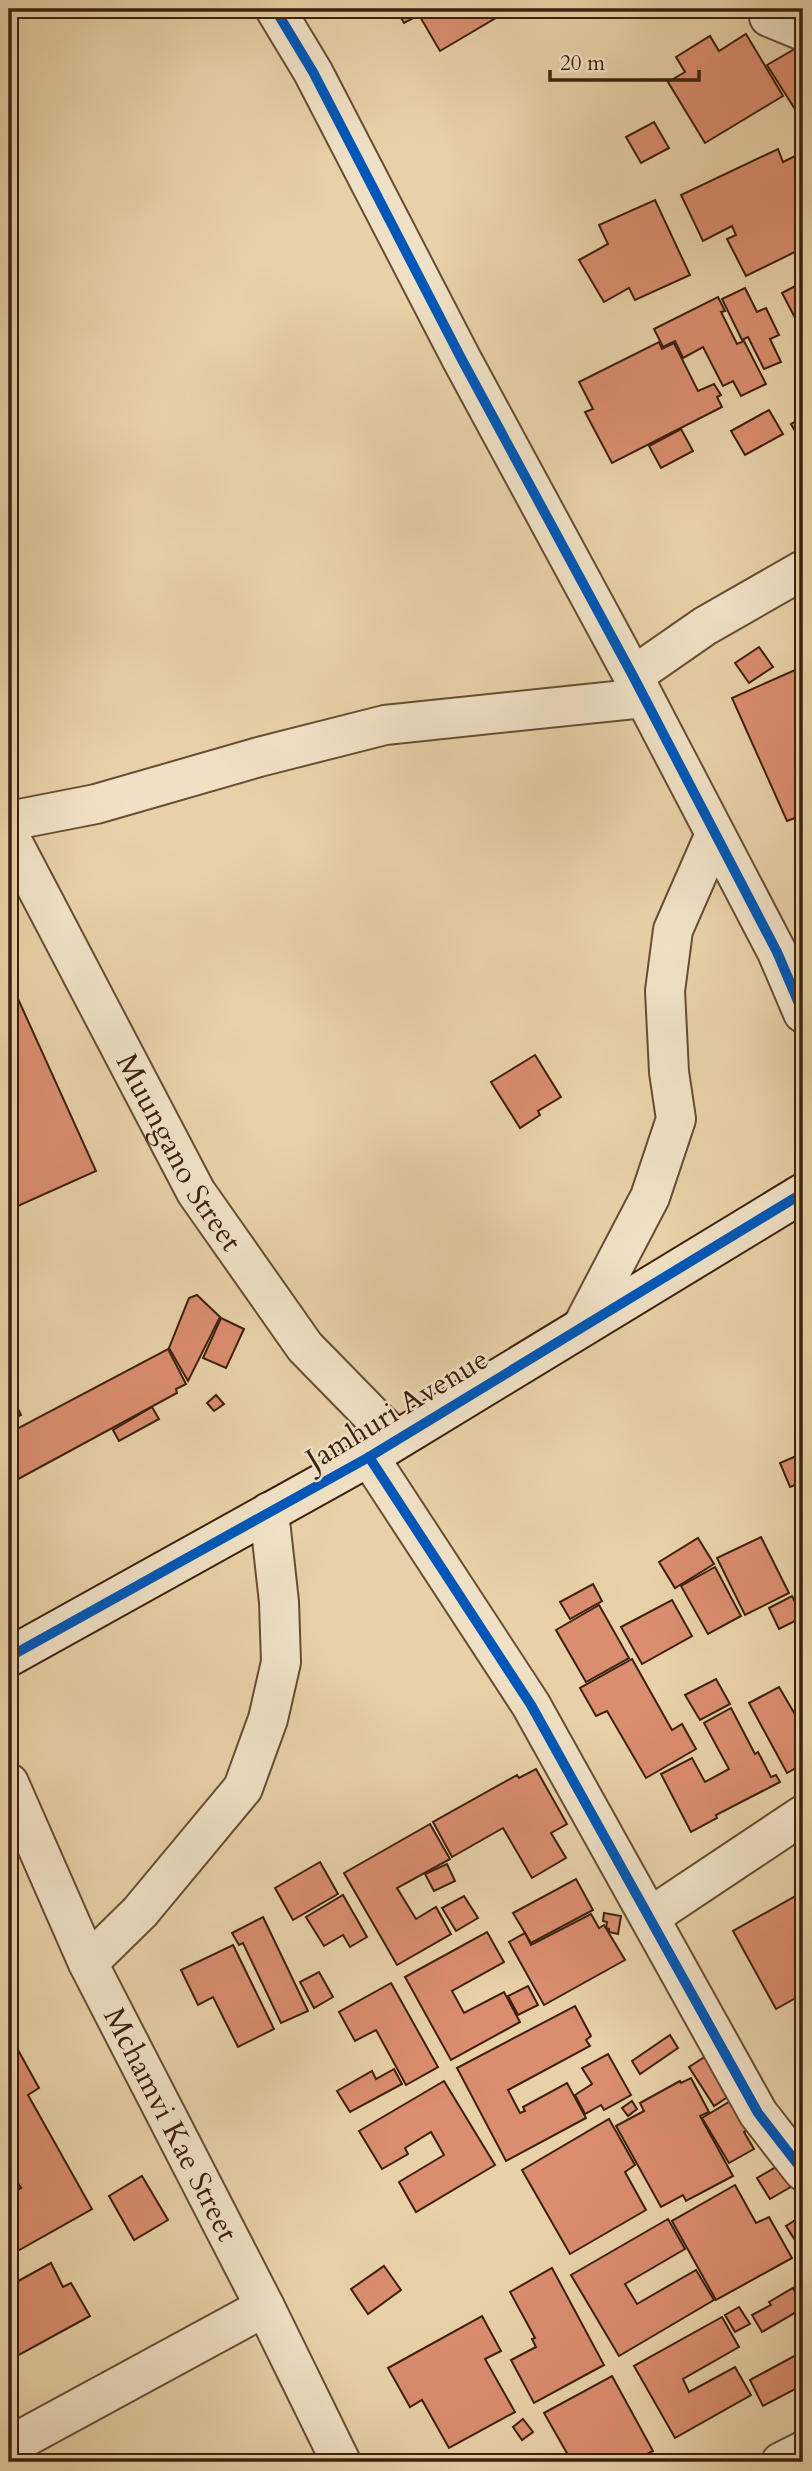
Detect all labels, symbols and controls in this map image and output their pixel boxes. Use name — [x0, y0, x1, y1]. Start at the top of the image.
scale bar — [550, 38, 698, 82]
text: 20 m — [560, 49, 605, 78]
street label: Muungano Street — [106, 1046, 252, 1260]
street label: Jamhuri Avenue — [295, 1339, 496, 1482]
street label: Mchamvi Kae Street — [93, 2001, 248, 2249]

